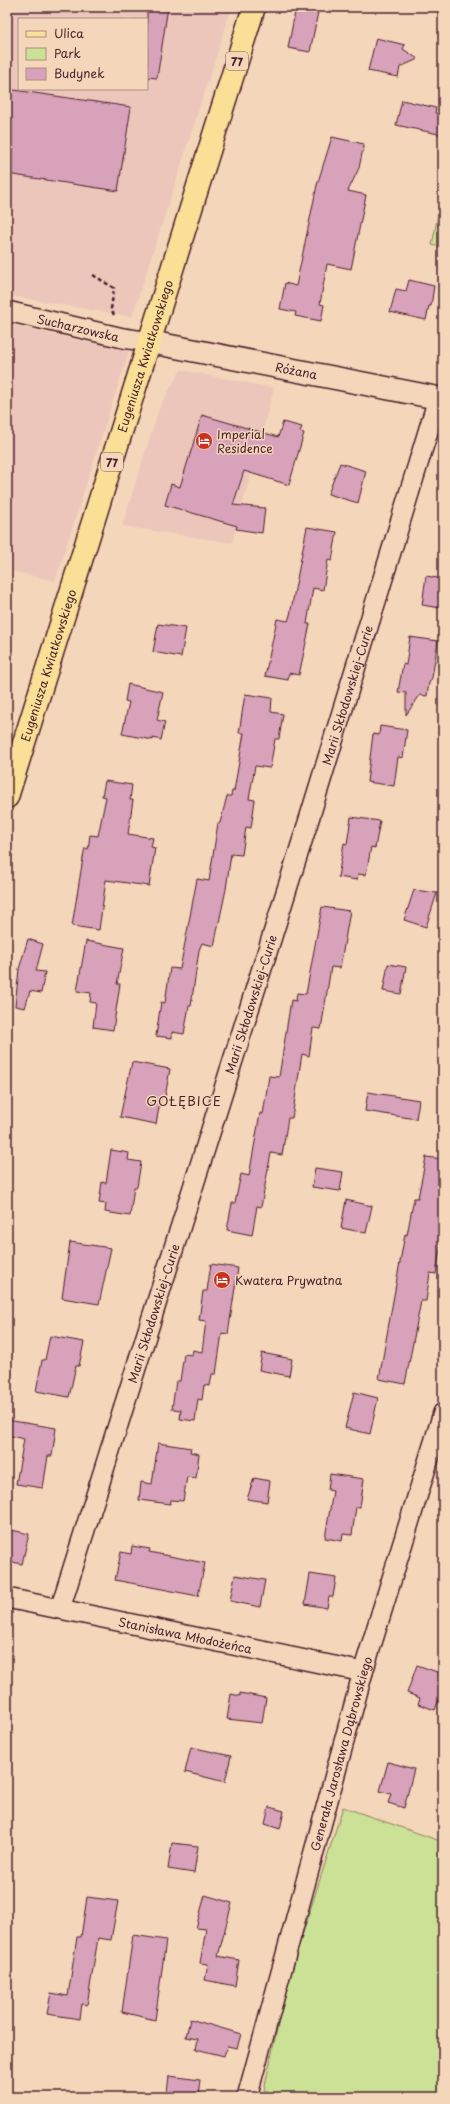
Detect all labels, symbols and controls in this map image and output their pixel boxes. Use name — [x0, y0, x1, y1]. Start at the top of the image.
legend — [18, 18, 148, 90]
text: Ulica — [54, 24, 84, 42]
text: Park — [54, 44, 81, 62]
road number: 77 — [226, 52, 248, 70]
text: Budynek — [54, 64, 104, 82]
street label: Eugeniusza Kwiatkowskiego — [113, 278, 177, 434]
street label: Sucharzowska — [35, 309, 122, 346]
street label: Różana — [274, 358, 319, 383]
place label: Imperial Residence — [217, 425, 273, 457]
hotel icon: Imperial Residence — [194, 431, 214, 451]
road number: 77 — [101, 453, 123, 471]
street label: Eugeniusza Kwiatkowskiego — [16, 587, 80, 744]
street label: Marii Skłodowskiej-Curie — [317, 623, 377, 767]
street label: Marii Skłodowskiej-Curie — [220, 932, 281, 1076]
district label: GOŁĘBICE — [146, 1091, 222, 1110]
street label: Marii Skłodowskiej-Curie — [123, 1241, 184, 1385]
hotel icon: Kwatera Prywatna — [212, 1270, 232, 1290]
place label: Kwatera Prywatna — [235, 1271, 343, 1289]
street label: Stanisława Młodożeńca — [117, 1612, 254, 1658]
street label: Generała Jarosława Dąbrowskiego — [306, 1654, 376, 1853]

